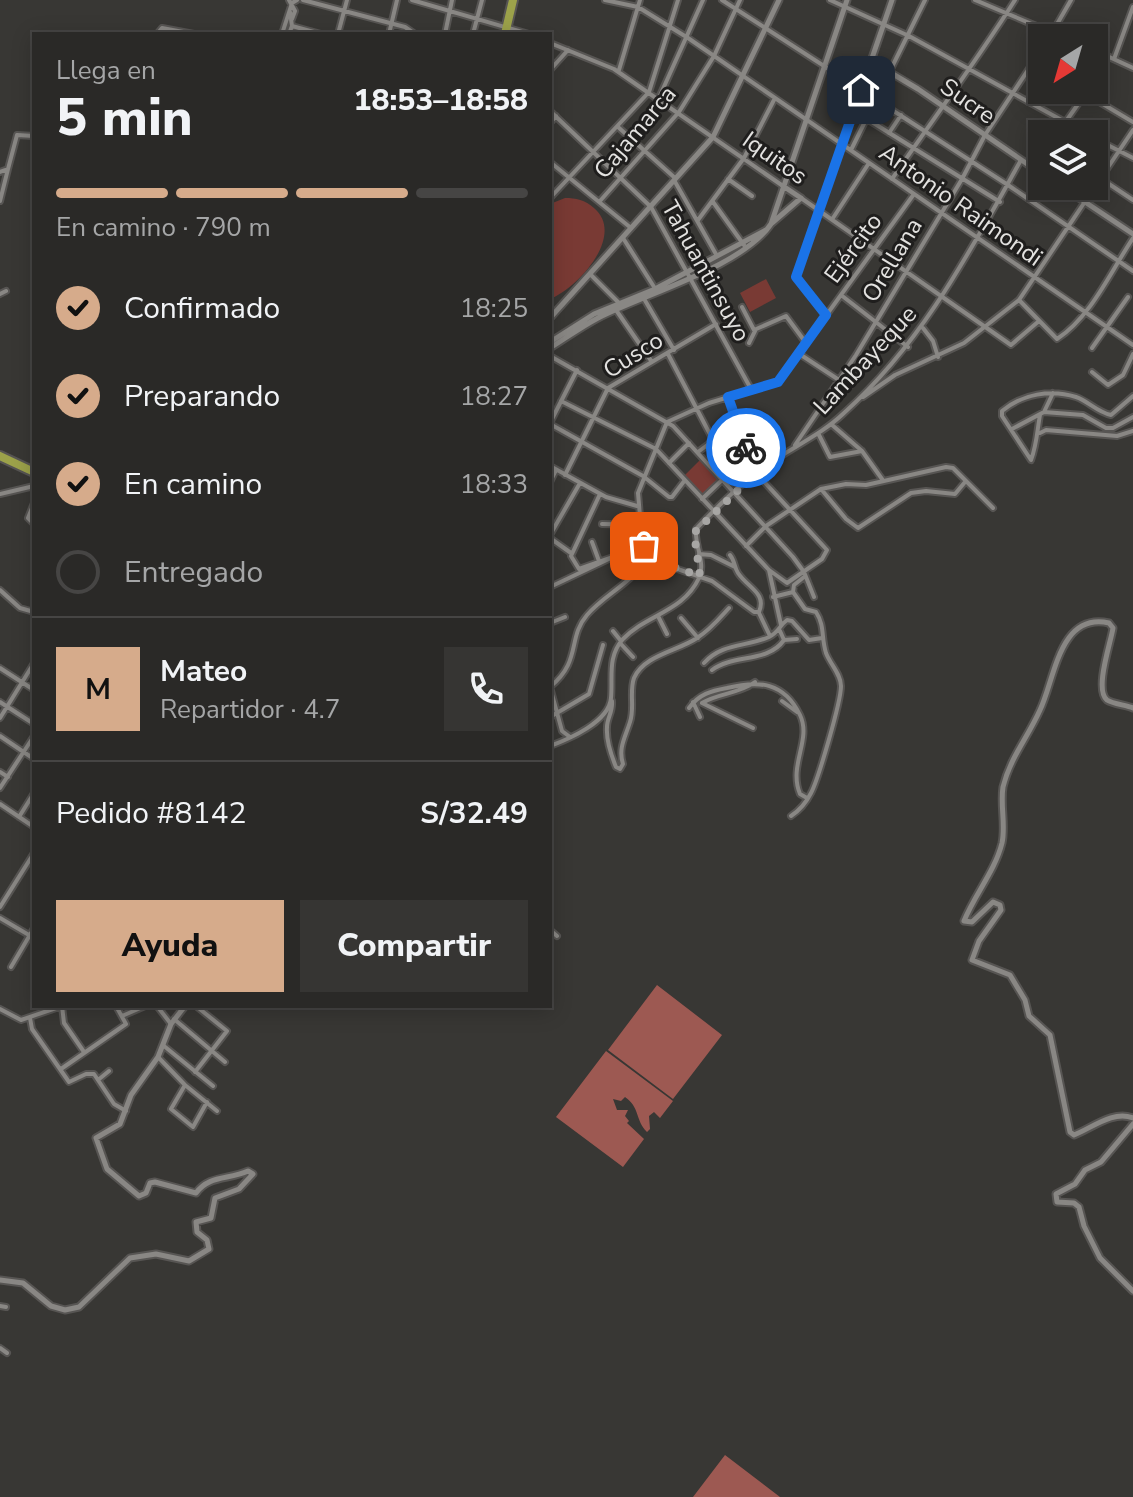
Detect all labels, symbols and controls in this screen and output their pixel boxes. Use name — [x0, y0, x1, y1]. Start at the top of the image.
north arrow — [1028, 24, 1108, 104]
map controls — [1028, 24, 1108, 200]
text: Llega en — [56, 53, 156, 88]
pin — [827, 56, 895, 124]
icon: home — [839, 68, 883, 112]
street label: Sucre — [934, 71, 1002, 131]
street label: Cajamarca — [587, 79, 683, 185]
text: 18:53–18:58 — [353, 80, 528, 121]
text: 5 min — [56, 82, 193, 153]
button: layers — [1028, 120, 1108, 200]
street label: Iquitos — [736, 124, 814, 192]
street label: Antonio Raimondi — [873, 137, 1049, 273]
street label: Tahuantinsuyo — [654, 195, 758, 347]
street label: Ejército — [817, 207, 889, 289]
text: En camino · 790 m — [56, 210, 271, 245]
street label: Orellana — [854, 212, 930, 308]
icon: check — [56, 286, 100, 330]
text: Confirmado — [124, 288, 280, 329]
text: 18:25 — [460, 291, 528, 326]
street label: Lambayeque — [806, 299, 924, 421]
street label: Cusco — [597, 324, 669, 386]
icon: check — [56, 374, 100, 418]
text: Preparando — [124, 376, 280, 417]
text: 18:27 — [460, 379, 528, 414]
courier — [706, 408, 786, 488]
icon: bike — [724, 426, 768, 470]
icon: check — [56, 462, 100, 506]
text: En camino — [124, 464, 262, 505]
text: 18:33 — [460, 467, 528, 502]
pin — [610, 512, 678, 580]
icon: bag — [622, 524, 666, 568]
text: Entregado — [124, 552, 263, 593]
button: phone — [444, 647, 528, 731]
text: Mateo — [160, 651, 247, 692]
text: M — [85, 669, 111, 710]
text: Repartidor · 4.7 — [160, 692, 340, 727]
text: Pedido #8142 — [56, 793, 247, 834]
text: S/32.49 — [420, 793, 528, 834]
button: Ayuda — [56, 900, 284, 992]
button: Compartir — [300, 900, 528, 992]

